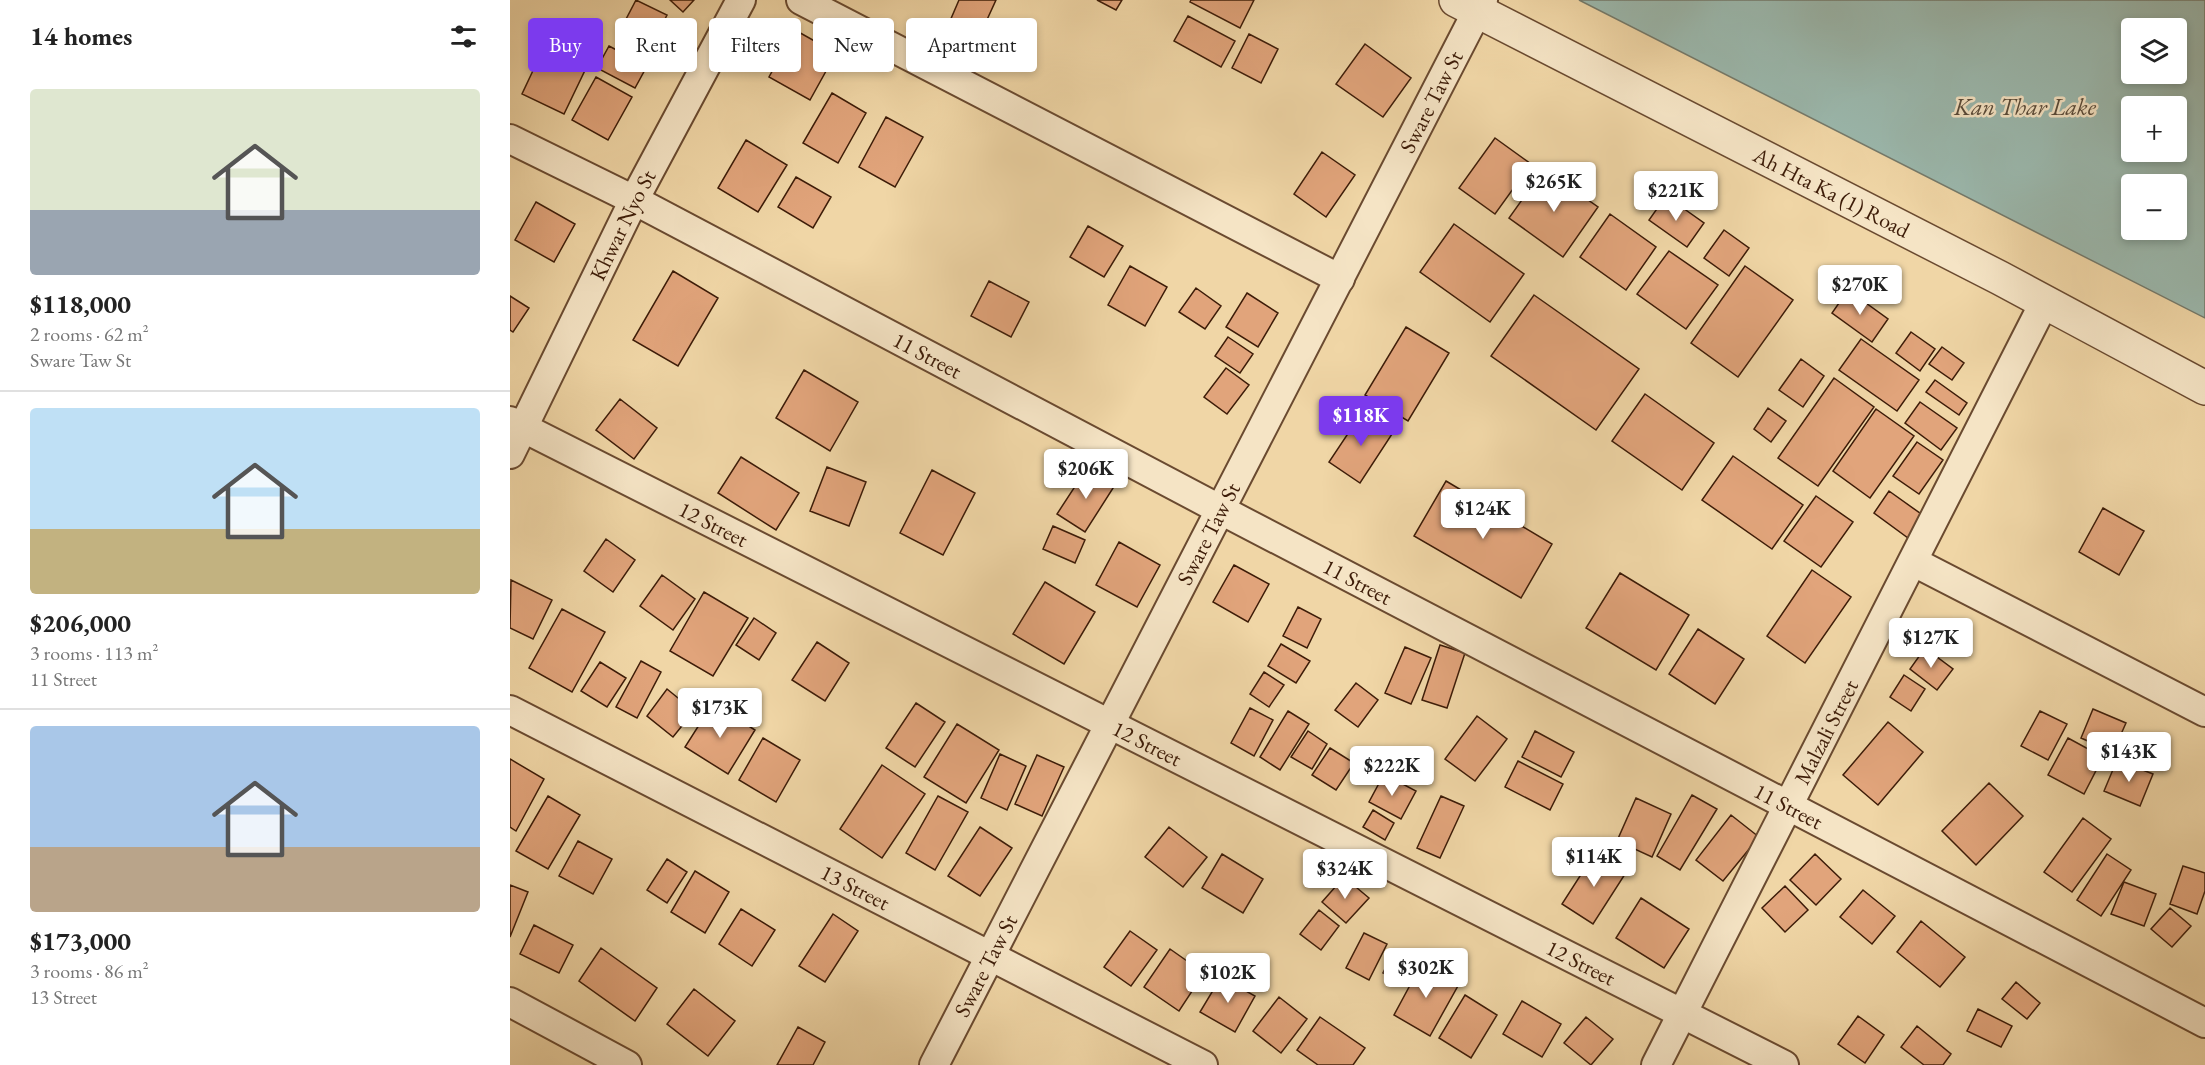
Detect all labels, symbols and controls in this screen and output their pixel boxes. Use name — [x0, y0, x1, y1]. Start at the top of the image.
chip: Buy — [528, 18, 603, 72]
chip: Rent — [615, 18, 697, 72]
chip: Filters — [709, 18, 801, 72]
chip: New — [813, 18, 894, 72]
chip: Apartment — [906, 18, 1037, 72]
map controls — [2121, 18, 2187, 240]
button: layers — [2121, 18, 2187, 84]
text: 14 homes — [30, 19, 132, 53]
icon: filters — [447, 20, 480, 53]
street label: Sware Taw St — [1393, 45, 1470, 158]
water label: Kan Thar Lake — [1953, 91, 2097, 122]
button: + — [2121, 96, 2187, 162]
icon: home — [201, 128, 309, 236]
street label: Ah Hta Ka (1) Road — [1747, 140, 1915, 245]
pin: $265K — [1512, 162, 1596, 213]
street label: Khwar Nyo St — [583, 165, 663, 285]
text: $265K — [1526, 168, 1582, 194]
pin: $221K — [1634, 171, 1718, 222]
button: − — [2121, 174, 2187, 240]
text: $221K — [1648, 177, 1704, 203]
pin: $270K — [1818, 265, 1902, 316]
text: $270K — [1832, 271, 1888, 297]
text: $118,000 — [30, 287, 131, 321]
text: 2 rooms · 62 m² — [30, 321, 149, 347]
street label: 11 Street — [888, 325, 967, 386]
text: Sware Taw St — [30, 347, 131, 373]
pin: $118K — [1319, 396, 1403, 447]
text: $118K — [1333, 402, 1389, 428]
icon: home — [201, 447, 309, 555]
pin: $206K — [1044, 449, 1128, 500]
text: $206K — [1058, 455, 1114, 481]
street label: Sware Taw St — [1170, 477, 1247, 590]
pin: $124K — [1441, 489, 1525, 540]
street label: 12 Street — [674, 495, 753, 554]
text: $124K — [1455, 495, 1511, 521]
street label: 11 Street — [1318, 552, 1397, 612]
text: $206,000 — [30, 606, 131, 640]
pin: $127K — [1889, 618, 1973, 669]
text: $127K — [1903, 624, 1959, 650]
text: 3 rooms · 113 m² — [30, 640, 158, 666]
text: 11 Street — [30, 666, 97, 692]
street label: Malzali Street — [1787, 674, 1865, 789]
pin: $173K — [678, 688, 762, 739]
text: $173K — [692, 694, 748, 720]
street label: 12 Street — [1107, 714, 1187, 773]
pin: $143K — [2087, 732, 2171, 783]
text: $143K — [2101, 738, 2157, 764]
pin: $222K — [1350, 746, 1434, 797]
text: $222K — [1364, 752, 1420, 778]
icon: home — [201, 765, 309, 873]
street label: 11 Street — [1749, 776, 1828, 836]
pin: $114K — [1552, 837, 1636, 888]
text: $114K — [1566, 843, 1622, 869]
pin: $324K — [1303, 849, 1387, 900]
text: $324K — [1317, 855, 1373, 881]
street label: 13 Street — [816, 858, 895, 917]
street label: Sware Taw St — [947, 909, 1024, 1022]
text: $173,000 — [30, 924, 131, 958]
street label: 12 Street — [1541, 933, 1620, 992]
pin: $302K — [1384, 948, 1468, 999]
pin: $102K — [1186, 953, 1270, 1004]
text: $302K — [1398, 954, 1454, 980]
text: 3 rooms · 86 m² — [30, 958, 149, 984]
text: $102K — [1200, 959, 1256, 985]
text: 13 Street — [30, 984, 97, 1010]

